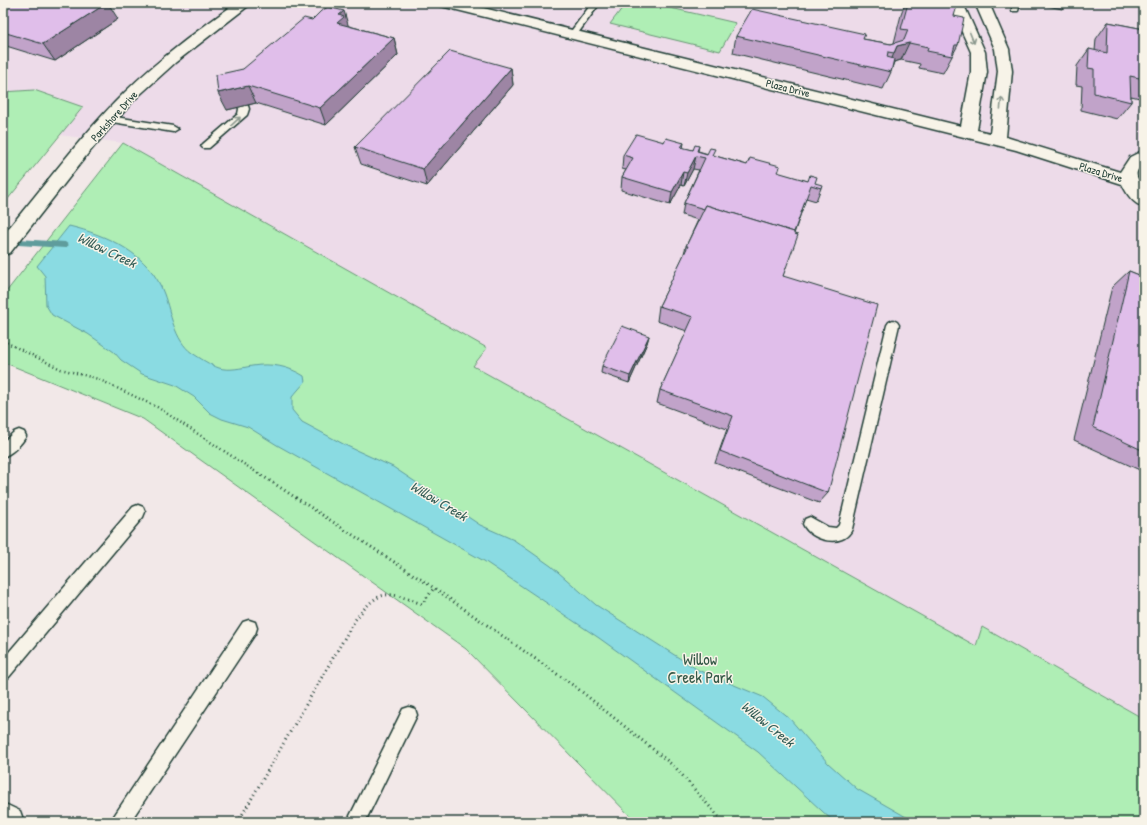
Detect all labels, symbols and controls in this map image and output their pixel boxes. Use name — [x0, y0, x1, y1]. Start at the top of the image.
one-way arrow — [969, 32, 977, 44]
street label: Plaza Drive — [765, 76, 812, 100]
street label: Parkshore Drive — [88, 87, 141, 144]
one-way arrow — [998, 96, 1005, 109]
one-way arrow — [230, 117, 240, 126]
street label: Plaza Drive — [1078, 159, 1125, 185]
water label: Willow Creek — [75, 227, 141, 272]
water label: Willow Creek — [407, 476, 472, 526]
park label: Willow Creek Park — [668, 648, 733, 688]
water label: Willow Creek — [738, 696, 800, 752]

